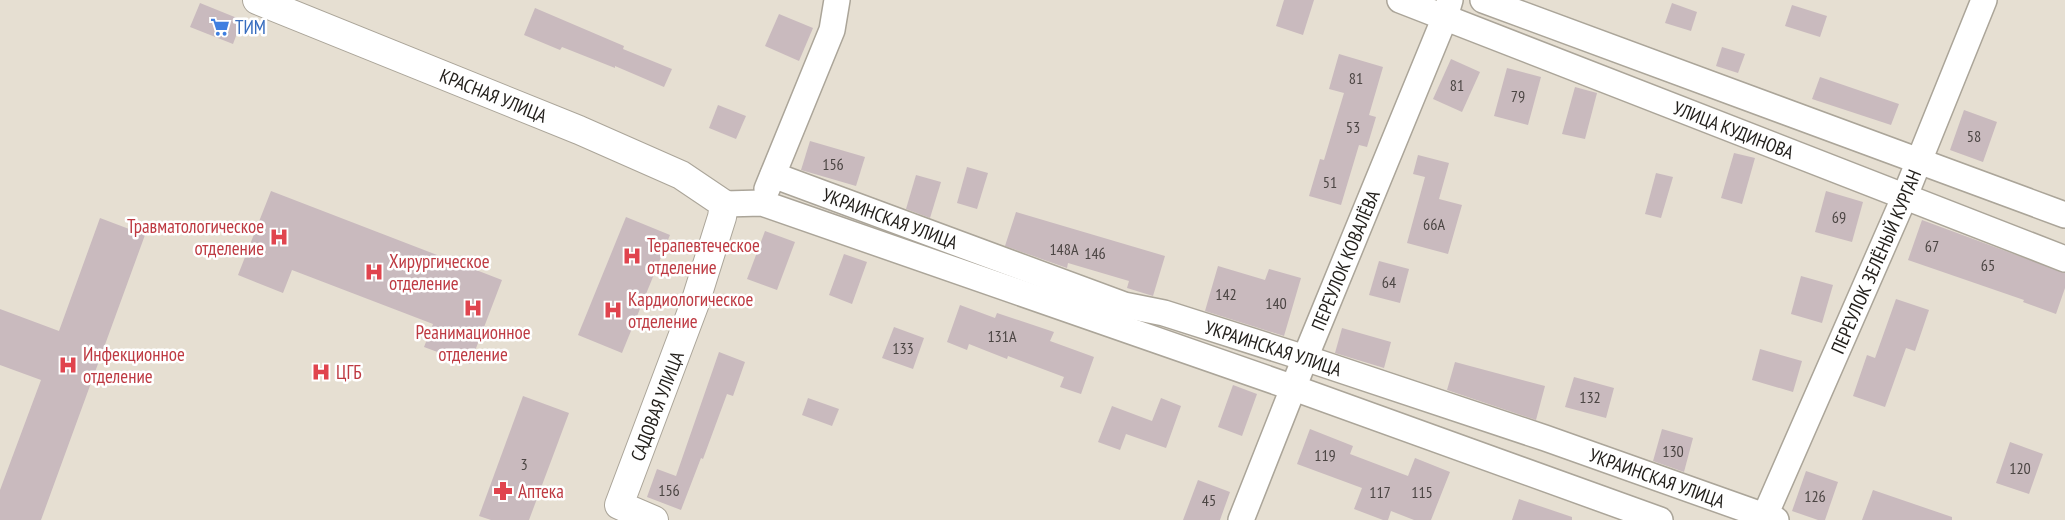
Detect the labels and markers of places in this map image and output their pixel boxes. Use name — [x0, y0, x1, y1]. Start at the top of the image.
place label: ТИМ — [235, 15, 266, 39]
supermarket icon: ТИМ — [209, 16, 231, 38]
place label: Травматологическое отделение — [127, 214, 264, 260]
hospital icon: Травматологическое отделение — [268, 226, 290, 248]
place label: Терапевтеческое отделение — [647, 233, 760, 279]
hospital icon: Терапевтеческое отделение — [621, 245, 643, 267]
place label: Хирургическое отделение — [389, 249, 490, 295]
hospital icon: Хирургическое отделение — [363, 261, 385, 283]
place label: Кардиологическое отделение — [628, 287, 753, 333]
hospital icon: Реанимационное отделение — [462, 297, 484, 319]
hospital icon: Кардиологическое отделение — [602, 299, 624, 321]
place label: Реанимационное отделение — [415, 320, 531, 366]
place label: Инфекционное отделение — [83, 342, 185, 388]
hospital icon: Инфекционное отделение — [57, 354, 79, 376]
place label: ЦГБ — [336, 360, 362, 384]
hospital icon: ЦГБ — [310, 361, 332, 383]
place label: Аптека — [518, 479, 564, 503]
pharmacy icon: Аптека — [492, 480, 514, 502]

